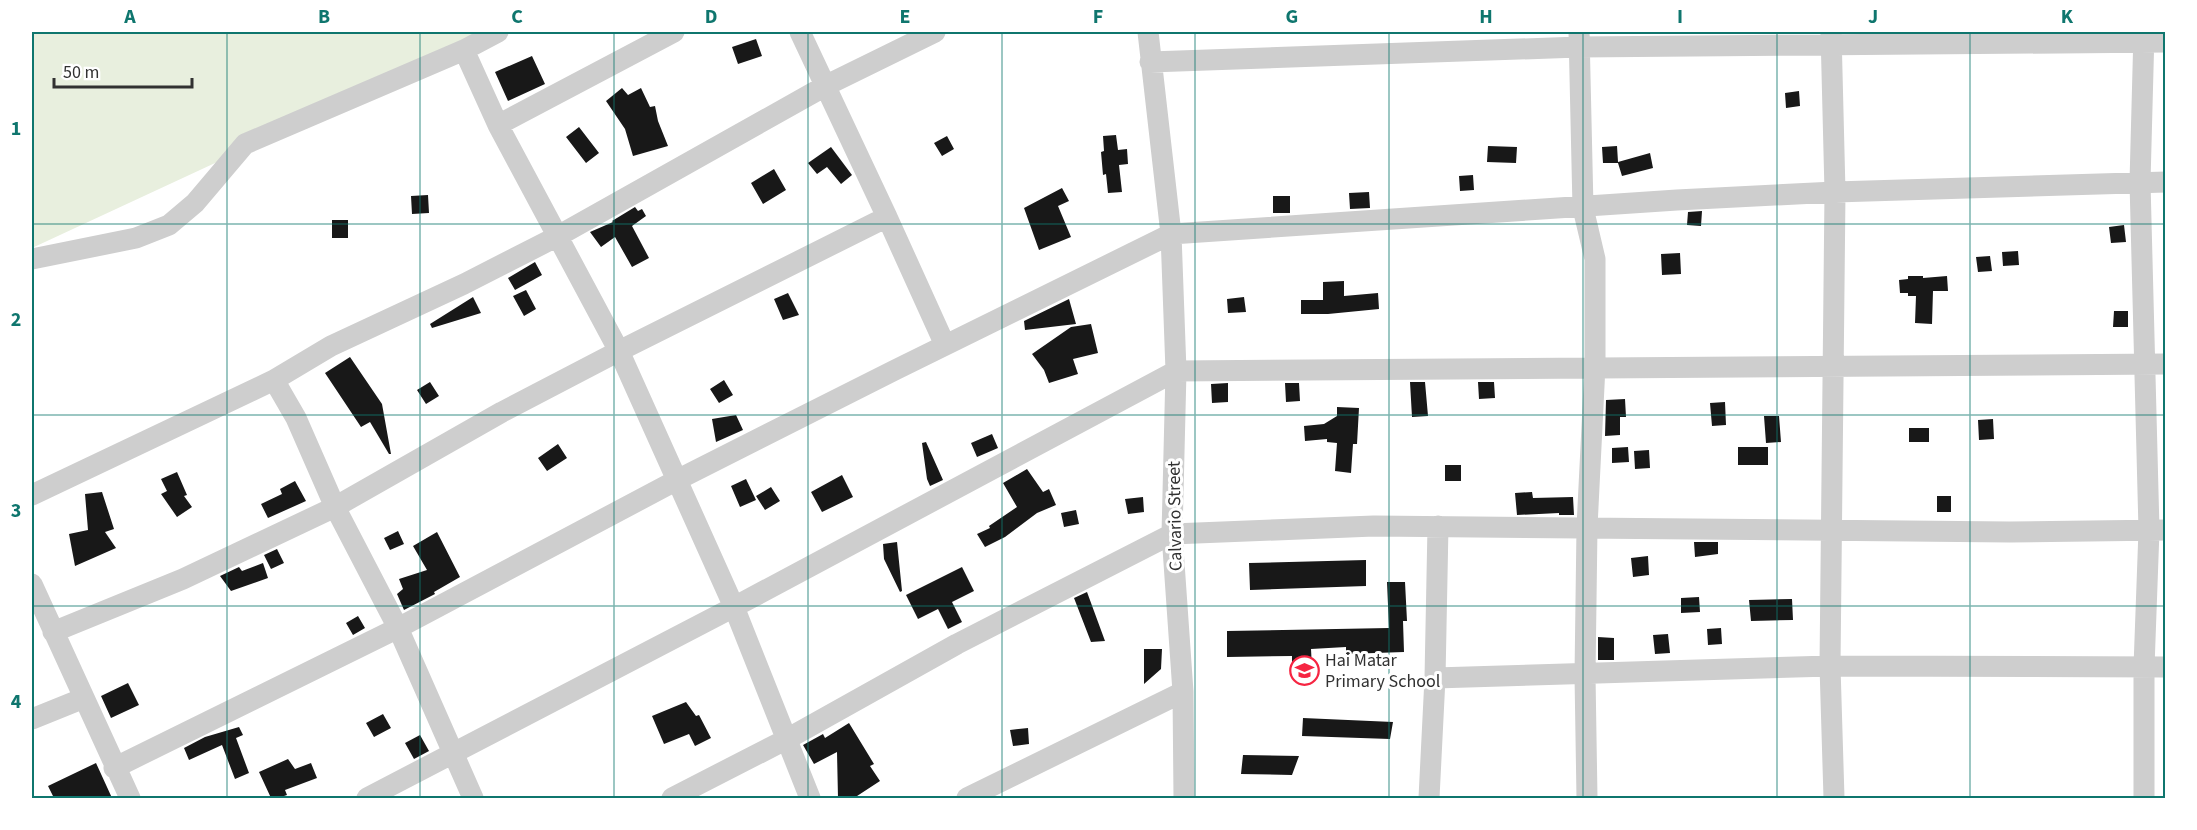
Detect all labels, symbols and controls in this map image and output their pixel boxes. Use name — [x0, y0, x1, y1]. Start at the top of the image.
text: A — [123, 3, 136, 31]
text: B — [318, 3, 330, 31]
text: C — [511, 3, 523, 31]
text: D — [705, 3, 717, 31]
text: E — [900, 3, 910, 31]
text: F — [1093, 3, 1103, 31]
text: G — [1286, 3, 1298, 31]
text: H — [1479, 3, 1493, 31]
text: I — [1677, 3, 1683, 31]
text: J — [1868, 3, 1878, 31]
text: K — [2061, 3, 2074, 31]
scale bar — [54, 51, 192, 89]
text: 50 m — [63, 60, 99, 85]
text: 1 — [11, 115, 21, 143]
text: 2 — [11, 306, 21, 334]
street label: Calvario Street — [1162, 461, 1188, 571]
text: 3 — [11, 497, 21, 525]
place label: Hai Matar Primary School — [1325, 648, 1440, 694]
school or university icon: Hai Matar Primary School — [1288, 654, 1320, 686]
text: 4 — [11, 688, 22, 716]

